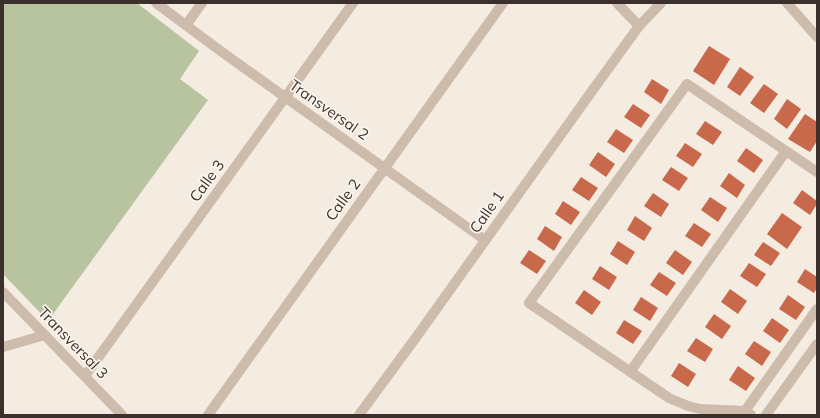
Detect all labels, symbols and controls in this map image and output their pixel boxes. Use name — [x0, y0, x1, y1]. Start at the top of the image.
street label: Transversal 2 — [286, 75, 373, 144]
street label: Calle 3 — [185, 156, 228, 205]
street label: Calle 2 — [321, 175, 364, 224]
street label: Calle 1 — [465, 187, 508, 237]
street label: Transversal 3 — [34, 303, 112, 383]

